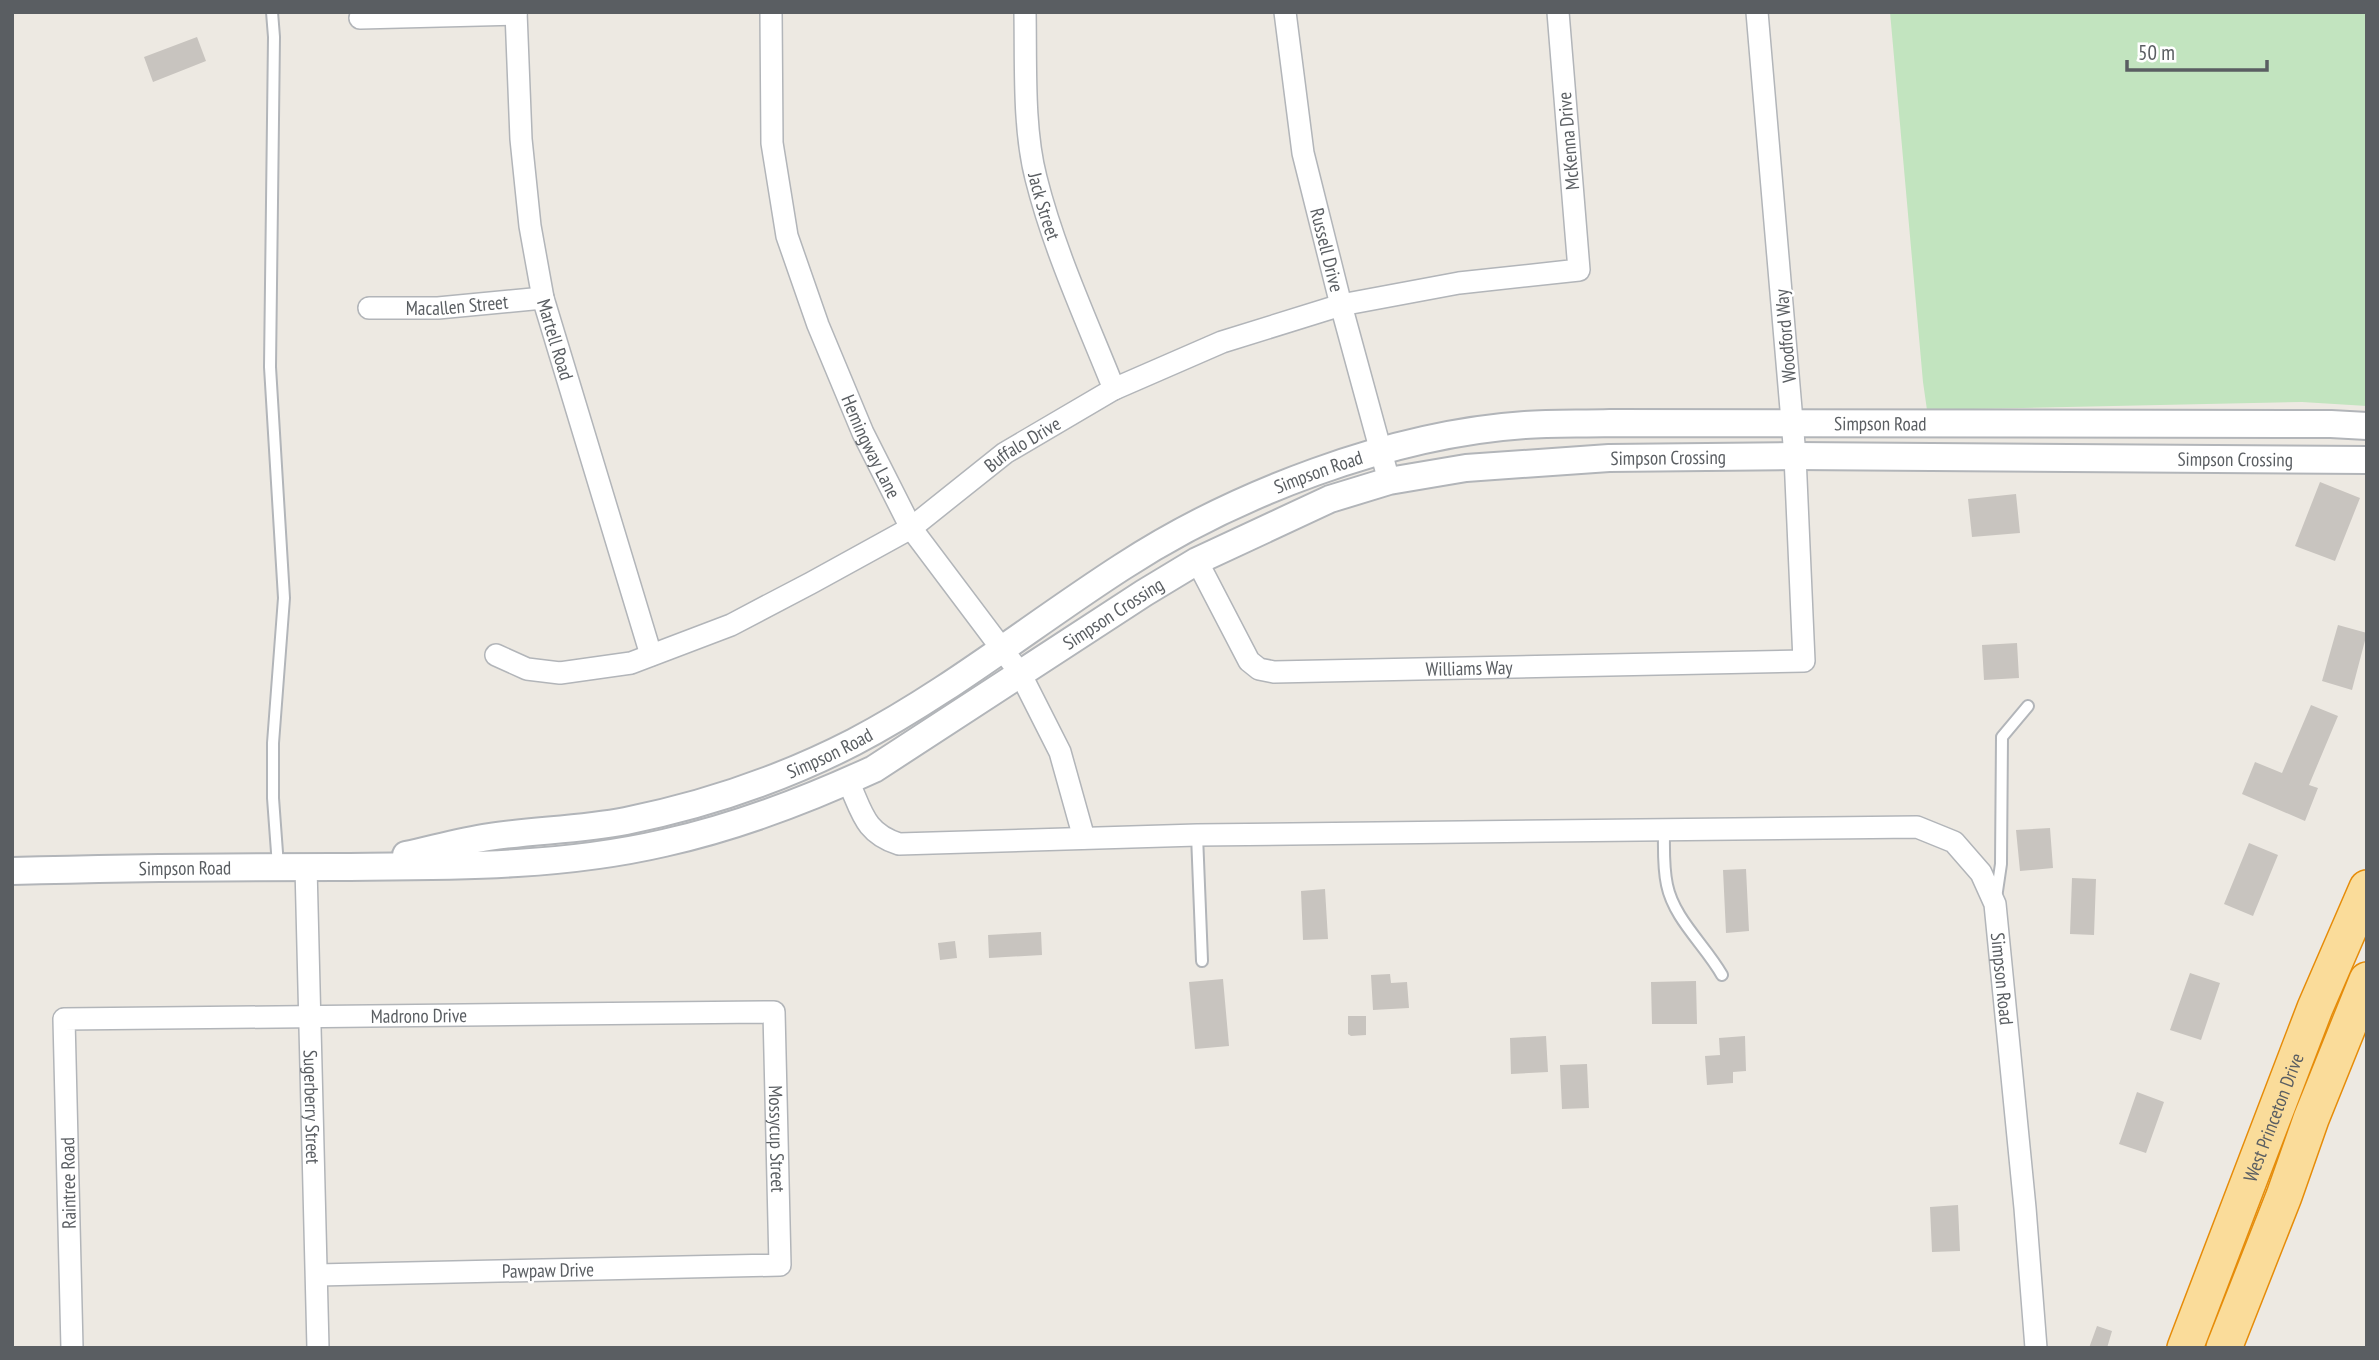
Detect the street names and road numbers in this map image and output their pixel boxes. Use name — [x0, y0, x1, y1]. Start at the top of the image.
street label: McKenna Drive — [1552, 91, 1584, 191]
street label: Jack Street — [1023, 169, 1066, 244]
street label: Russell Drive — [1305, 205, 1349, 294]
street label: Woodford Way — [1769, 287, 1801, 384]
street label: Macallen Street — [406, 289, 510, 320]
street label: Martell Road — [532, 296, 579, 383]
street label: Hemingway Lane — [836, 391, 906, 502]
street label: Buffalo Drive — [979, 411, 1065, 477]
street label: Simpson Road — [1834, 411, 1927, 435]
street label: Simpson Road — [1270, 445, 1365, 499]
street label: Simpson Crossing — [1610, 445, 1726, 470]
street label: Simpson Crossing — [2177, 447, 2293, 471]
street label: Simpson Crossing — [1058, 572, 1168, 655]
street label: Williams Way — [1425, 655, 1514, 681]
street label: Simpson Road — [783, 722, 877, 784]
street label: Simpson Road — [139, 855, 231, 880]
street label: Simpson Road — [1986, 932, 2019, 1026]
street label: Madrono Drive — [370, 1003, 467, 1028]
street label: West Princeton Drive — [2238, 1049, 2309, 1185]
street label: Sugerberry Street — [299, 1050, 325, 1165]
street label: Mossycup Street — [764, 1085, 790, 1193]
street label: Raintree Road — [55, 1137, 81, 1229]
street label: Pawpaw Drive — [502, 1257, 594, 1283]

